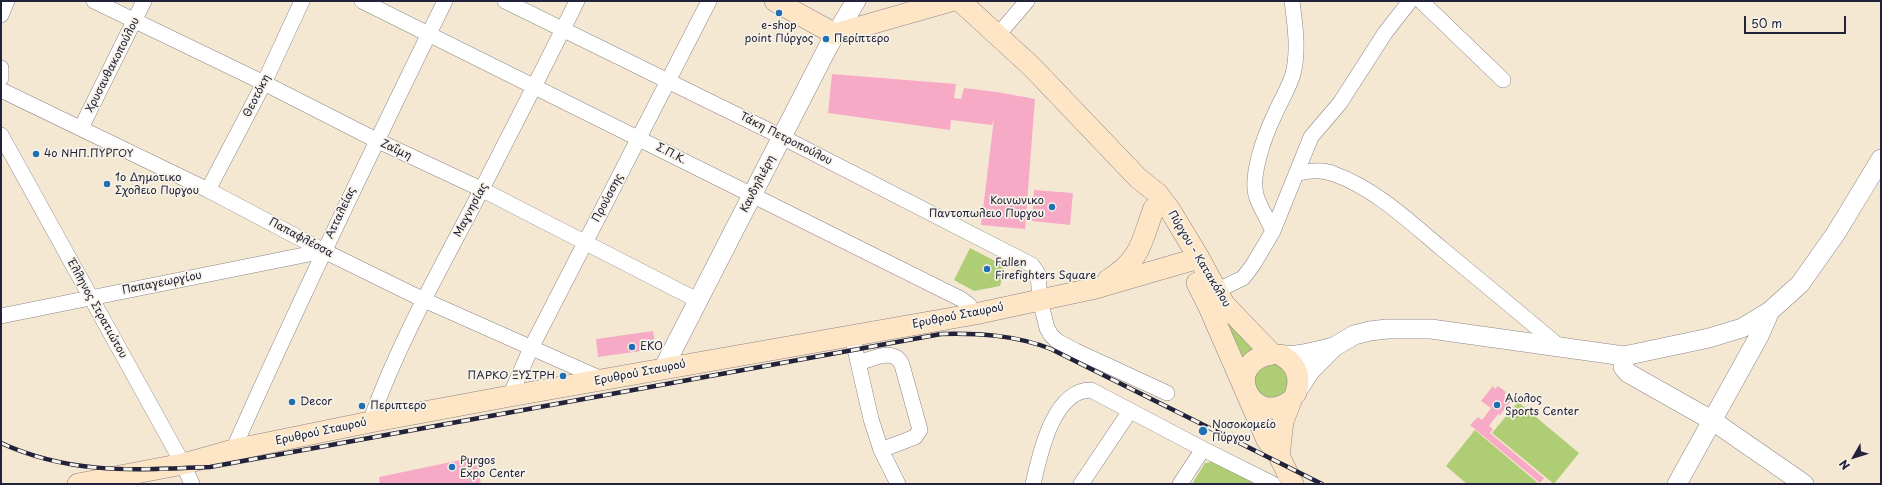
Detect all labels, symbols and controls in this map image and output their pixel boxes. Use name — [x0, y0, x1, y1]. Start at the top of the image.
marker: e-shop point Πύργος — [774, 8, 784, 18]
scale bar — [1746, 8, 1848, 34]
text: 50 m — [1751, 14, 1782, 32]
street label: Χρυσανθακοπούλου — [83, 15, 143, 115]
place label: e-shop point Πύργος — [745, 19, 813, 45]
place label: Περίπτερο — [834, 32, 889, 46]
marker: Περίπτερο — [821, 34, 831, 44]
street label: Θεοτόκη — [241, 72, 273, 120]
street label: Τάκη Πετροπούλου — [738, 110, 834, 168]
street label: Ζαΐμη — [378, 137, 414, 163]
street label: Σ.Π.Κ. — [654, 141, 688, 167]
place label: 4ο ΝΗΠ.ΠΥΡΓΟΥ — [44, 147, 133, 161]
marker: 4ο ΝΗΠ.ΠΥΡΓΟΥ — [31, 149, 41, 159]
street label: Κανδηλιέρη — [738, 153, 778, 215]
place label: 1ο Δημοτικο Σχολειο Πυργου — [115, 171, 199, 197]
street label: Προύσσης — [590, 171, 626, 225]
marker: 1ο Δημοτικο Σχολειο Πυργου — [102, 179, 112, 189]
street label: Μαγνησίας — [451, 181, 491, 239]
street label: Ατταλείας — [323, 185, 359, 241]
place label: Κοινωνικο Παντοπωλειο Πυργου — [929, 194, 1044, 220]
marker: Κοινωνικο Παντοπωλειο Πυργου — [1047, 202, 1057, 212]
street label: Πύργου - Κατακόλου — [1165, 208, 1233, 310]
street label: Παπαφλέσσα — [267, 216, 335, 260]
place label: Fallen Firefighters Square — [995, 256, 1096, 282]
street label: Έλληνος Στρατιώτου — [64, 257, 130, 361]
marker: Fallen Firefighters Square — [982, 264, 992, 274]
street label: Παπαγεωργίου — [121, 269, 203, 297]
street label: Ερυθρού Σταυρού — [911, 301, 1005, 331]
place label: EKO — [640, 340, 663, 354]
marker: EKO — [627, 342, 637, 352]
street label: Ερυθρού Σταυρού — [593, 358, 687, 388]
place label: ΠΑΡΚΟ ΞΥΣΤΡΗ — [467, 369, 555, 383]
marker: ΠΑΡΚΟ ΞΥΣΤΡΗ — [558, 371, 568, 381]
place label: Αίολος Sports Center — [1505, 392, 1579, 418]
place label: Decor — [300, 395, 332, 409]
marker: Decor — [287, 397, 297, 407]
place label: Περιπτερο — [370, 399, 426, 413]
marker: Αίολος Sports Center — [1492, 400, 1502, 410]
marker: Περιπτερο — [357, 401, 367, 411]
street label: Ερυθρού Σταυρού — [274, 416, 368, 448]
place label: Νοσοκομείο Πύργου — [1212, 418, 1276, 444]
marker: Νοσοκομείο Πύργου — [1197, 425, 1209, 437]
north arrow — [1834, 437, 1874, 477]
place label: Pyrgos Expo Center — [460, 454, 525, 480]
text: N — [1835, 456, 1854, 474]
marker: Pyrgos Expo Center — [447, 462, 457, 472]

